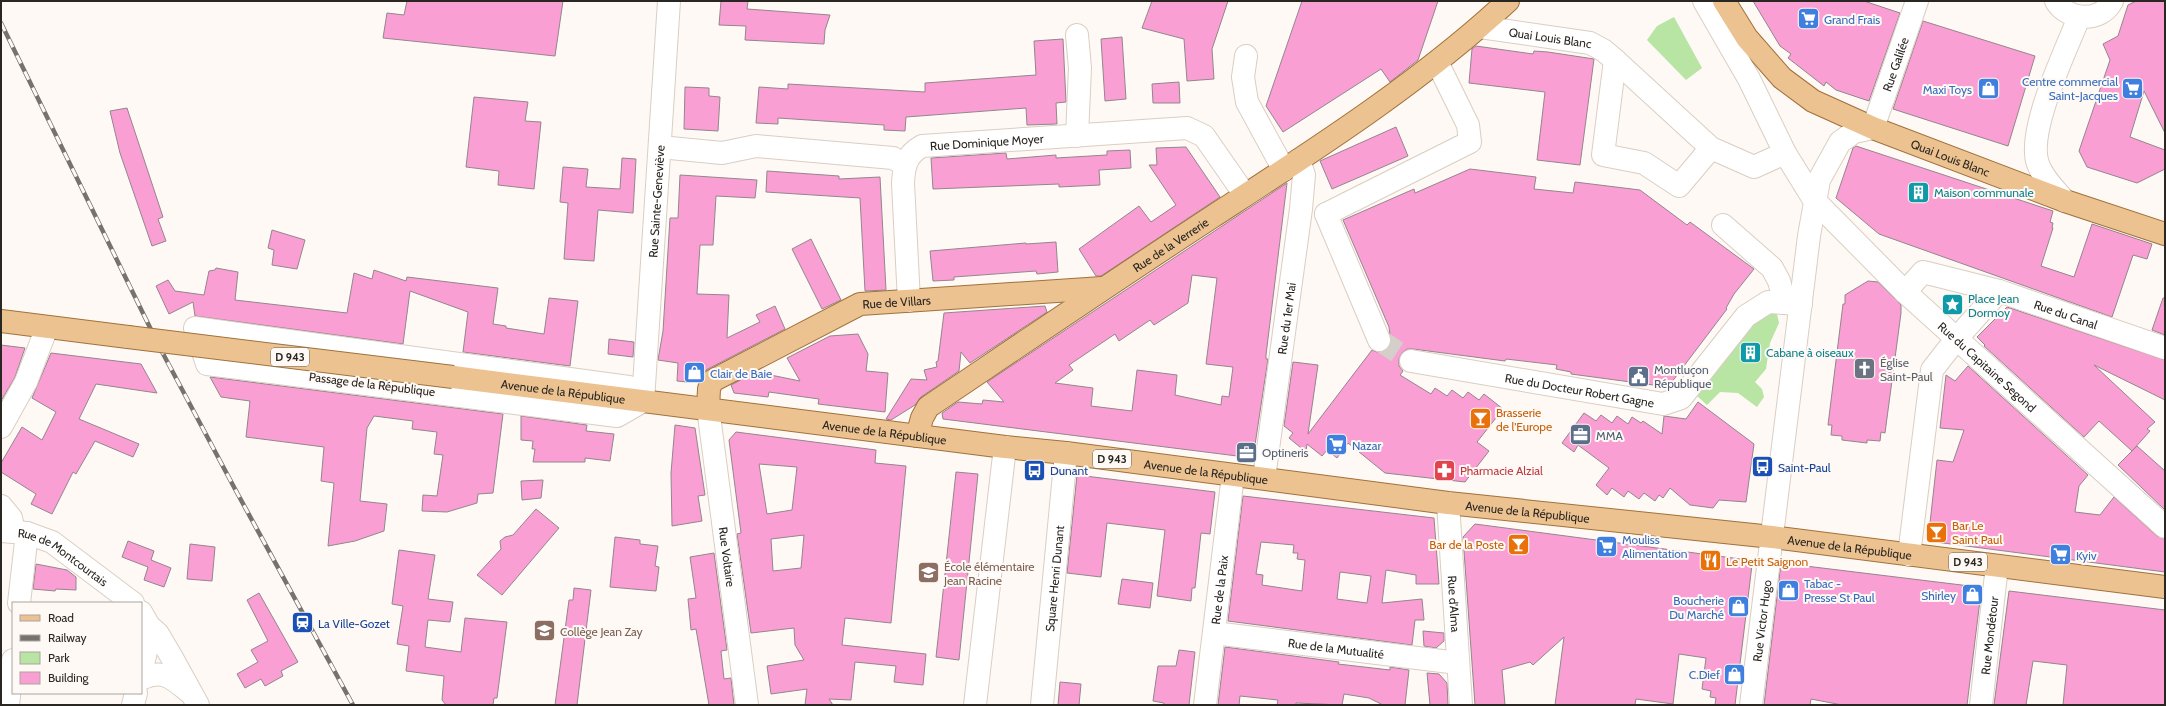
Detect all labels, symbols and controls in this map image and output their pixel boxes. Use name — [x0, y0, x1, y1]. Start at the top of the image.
supermarket icon: Grand Frais — [1795, 6, 1821, 32]
place label: Grand Frais — [1824, 12, 1880, 27]
street label: Quai Louis Blanc — [1508, 24, 1593, 51]
street label: Rue Galilée — [1879, 35, 1911, 93]
place label: Centre commercial Saint-Jacques — [2022, 74, 2118, 103]
supermarket icon: Centre commercial Saint-Jacques — [2120, 75, 2146, 101]
shop icon: Maxi Toys — [1975, 76, 2001, 102]
place label: Maxi Toys — [1923, 82, 1972, 97]
street label: Rue Dominique Moyer — [930, 130, 1044, 153]
street label: Quai Louis Blanc — [1909, 136, 1993, 179]
street label: Rue Sainte-Geneviève — [645, 145, 667, 258]
building icon: Maison communale — [1905, 179, 1931, 205]
place label: Maison communale — [1934, 185, 2034, 200]
street label: Rue de la Verrerie — [1130, 214, 1211, 275]
street label: Rue du 1er Mai — [1274, 282, 1298, 355]
place label: Place Jean Dormoy — [1968, 291, 2019, 320]
street label: Rue de Villars — [862, 292, 931, 311]
place icon: Place Jean Dormoy — [1939, 292, 1965, 318]
street label: Rue du Canal — [2032, 296, 2100, 332]
street label: Rue du Capitaine Segond — [1935, 318, 2040, 415]
building icon: Cabane à oiseaux — [1737, 339, 1763, 365]
place label: Cabane à oiseaux — [1766, 345, 1854, 360]
road number: D 943 — [271, 348, 309, 366]
place label: Église Saint-Paul — [1880, 355, 1933, 384]
church icon: Église Saint-Paul — [1851, 356, 1877, 382]
shop icon: Clair de Baie — [681, 360, 707, 386]
place label: Montluçon République — [1654, 362, 1711, 391]
public building icon: Montluçon République — [1625, 363, 1651, 389]
place label: Clair de Baie — [710, 366, 772, 381]
street label: Passage de la République — [308, 369, 436, 399]
street label: Rue du Docteur Robert Gagne — [1504, 370, 1655, 410]
street label: Avenue de la République — [500, 376, 626, 406]
place label: Brasserie de l'Europe — [1496, 405, 1552, 434]
bar icon: Brasserie de l'Europe — [1467, 406, 1493, 432]
street label: Avenue de la République — [822, 416, 947, 447]
office icon: MMA — [1567, 422, 1593, 448]
place label: MMA — [1596, 428, 1623, 443]
supermarket icon: Nazar — [1324, 432, 1350, 458]
place label: Nazar — [1352, 438, 1382, 453]
office icon: Optineris — [1233, 439, 1259, 465]
place label: Optineris — [1262, 445, 1309, 460]
road number: D 943 — [1093, 450, 1131, 468]
bus stop icon: Saint-Paul — [1750, 454, 1776, 480]
street label: Avenue de la République — [1143, 456, 1269, 487]
bus stop icon: Dunant — [1022, 457, 1048, 483]
pharmacy icon: Pharmacie Alzial — [1431, 457, 1457, 483]
place label: Saint-Paul — [1778, 460, 1831, 475]
place label: Dunant — [1050, 463, 1088, 478]
place label: Pharmacie Alzial — [1460, 463, 1543, 478]
street label: Avenue de la République — [1465, 497, 1591, 525]
place label: Bar Le Saint Paul — [1952, 518, 2002, 547]
bar icon: Bar Le Saint Paul — [1923, 519, 1949, 545]
street label: Rue de Montcourtais — [17, 525, 111, 589]
street label: Square Henri Dunant — [1042, 525, 1067, 632]
street label: Rue Voltaire — [716, 526, 739, 588]
bar icon: Bar de la Poste — [1506, 531, 1532, 557]
place label: Mouliss Alimentation — [1622, 532, 1688, 561]
street label: Avenue de la République — [1787, 532, 1913, 562]
supermarket icon: Mouliss Alimentation — [1594, 533, 1620, 559]
place label: Bar de la Poste — [1429, 537, 1504, 552]
supermarket icon: Kyiv — [2047, 542, 2073, 568]
restaurant icon: Le Petit Saignon — [1698, 548, 1724, 574]
place label: Kyiv — [2076, 548, 2097, 563]
road number: D 943 — [1949, 553, 1987, 571]
street label: Rue de la Paix — [1207, 554, 1231, 625]
place label: Le Petit Saignon — [1726, 554, 1809, 569]
place label: École élémentaire Jean Racine — [943, 559, 1035, 588]
school or university icon: École élémentaire Jean Racine — [915, 560, 941, 586]
street label: Rue d'Alma — [1445, 575, 1464, 633]
place label: Tabac - Presse St Paul — [1804, 576, 1875, 605]
shop icon: Tabac - Presse St Paul — [1775, 577, 1801, 603]
street label: Rue Victor Hugo — [1749, 578, 1774, 662]
shop icon: Shirley — [1959, 582, 1985, 608]
place label: Shirley — [1921, 588, 1956, 603]
place label: Boucherie Du Marché — [1669, 593, 1724, 622]
shop icon: Boucherie Du Marché — [1726, 594, 1752, 620]
street label: Rue Mondétour — [1977, 595, 2001, 675]
legend — [12, 602, 142, 694]
text: Road — [48, 610, 74, 625]
station icon: La Ville-Gozet — [289, 610, 315, 636]
place label: La Ville-Gozet — [318, 616, 390, 631]
school or university icon: Collège Jean Zay — [531, 618, 557, 644]
place label: Collège Jean Zay — [560, 624, 643, 639]
text: Railway — [48, 630, 86, 645]
street label: Rue de la Mutualité — [1287, 635, 1385, 661]
text: Park — [48, 650, 70, 665]
shop icon: C.Dief — [1722, 661, 1748, 687]
place label: C.Dief — [1689, 667, 1720, 682]
text: Building — [48, 670, 90, 685]

